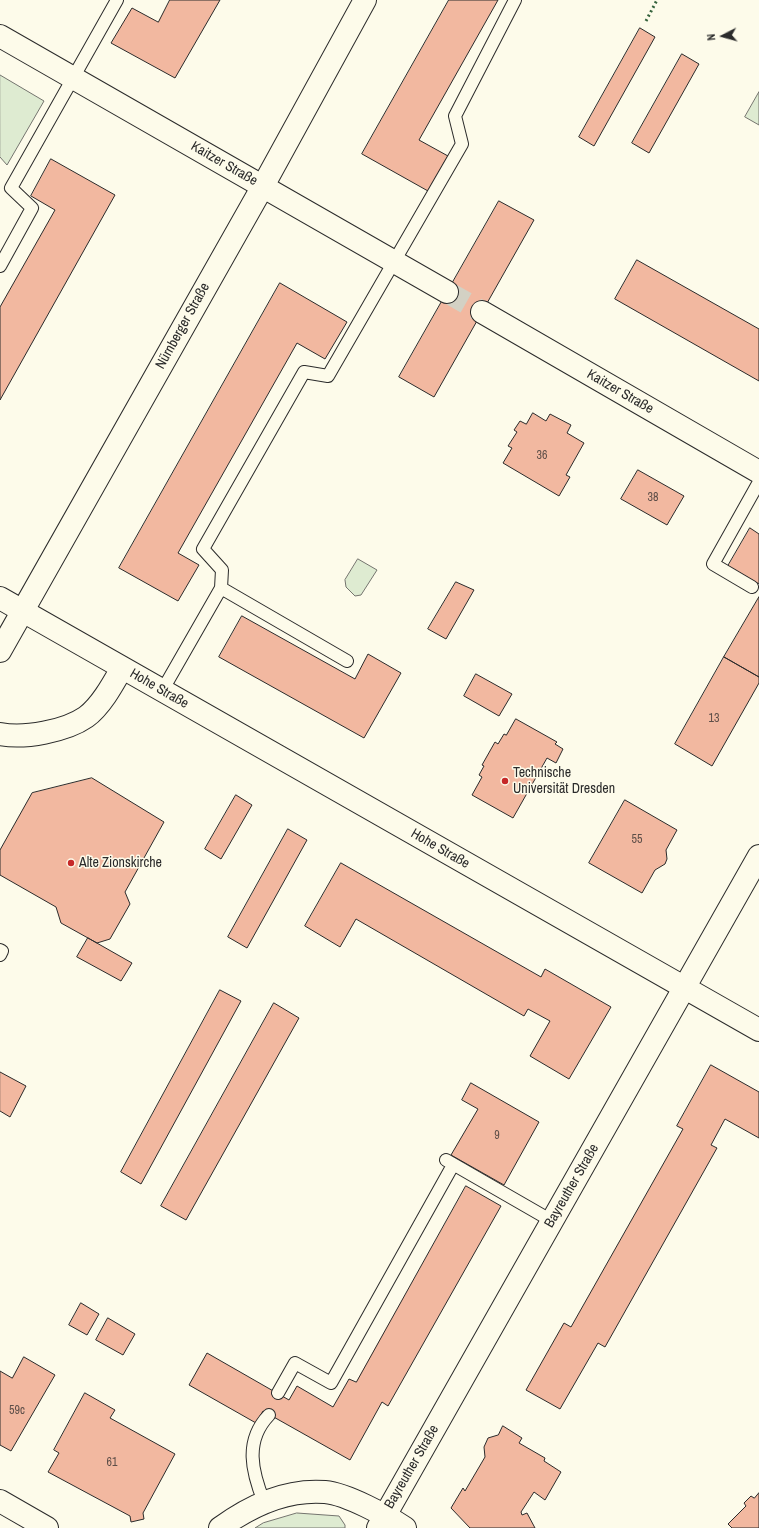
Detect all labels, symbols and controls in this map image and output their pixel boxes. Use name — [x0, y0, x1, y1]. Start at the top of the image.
north arrow — [703, 16, 743, 56]
text: N — [704, 33, 718, 41]
street label: Kaitzer Straße — [188, 138, 260, 190]
street label: Nürnberger Straße — [152, 280, 214, 372]
street label: Kaitzer Straße — [584, 366, 656, 418]
house number: 36 — [537, 449, 547, 463]
house number: 38 — [648, 491, 658, 505]
street label: Hohe Straße — [127, 665, 191, 713]
house number: 13 — [709, 712, 719, 726]
place label: Technische Universität Dresden — [513, 765, 615, 798]
marker: Technische Universität Dresden — [500, 776, 510, 786]
street label: Hohe Straße — [408, 825, 472, 873]
house number: 55 — [632, 833, 642, 847]
place label: Alte Zionskirche — [79, 855, 162, 871]
marker: Alte Zionskirche — [66, 858, 76, 868]
house number: 9 — [494, 1129, 500, 1143]
street label: Bayreuther Straße — [541, 1141, 603, 1231]
house number: 59c — [9, 1404, 25, 1418]
street label: Bayreuther Straße — [381, 1422, 443, 1512]
house number: 61 — [107, 1456, 117, 1470]

